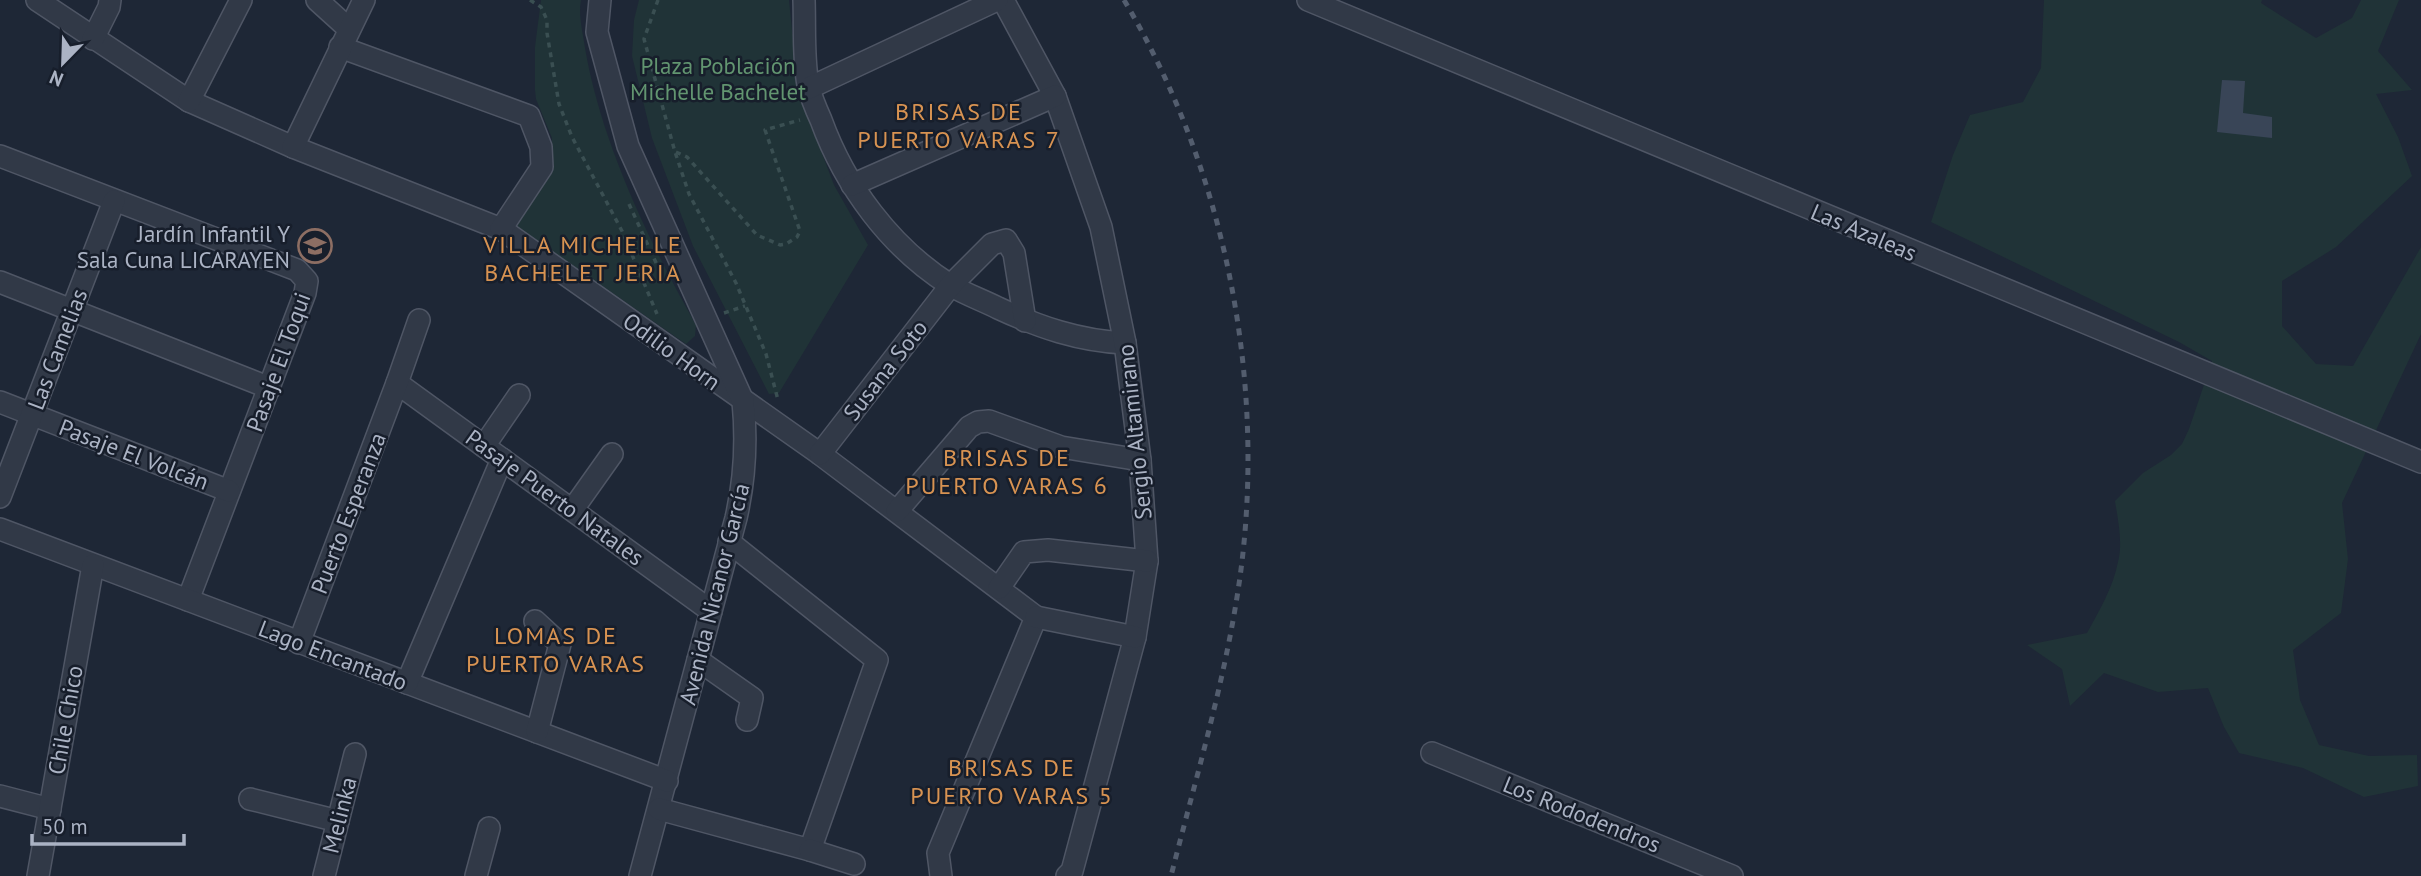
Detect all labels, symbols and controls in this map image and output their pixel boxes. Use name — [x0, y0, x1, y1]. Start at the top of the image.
north arrow — [28, 28, 98, 98]
park label: Plaza Población Michelle Bachelet — [630, 51, 806, 106]
text: N — [46, 65, 67, 92]
district label: BRISAS DE PUERTO VARAS 7 — [857, 96, 1061, 155]
street label: Las Azaleas — [1807, 197, 1921, 267]
place label: Jardín Infantil Y Sala Cuna LICARAYEN — [77, 219, 290, 274]
school or university icon: Jardín Infantil Y Sala Cuna LICARAYEN — [296, 227, 334, 265]
district label: VILLA MICHELLE BACHELET JERIA — [482, 229, 683, 288]
street label: Las Camelias — [21, 284, 93, 414]
street label: Pasaje El Toqui — [239, 288, 317, 436]
street label: Odilio Horn — [617, 306, 727, 396]
street label: Susana Soto — [837, 314, 933, 426]
street label: Sergio Altamirano — [1110, 343, 1158, 521]
street label: Pasaje El Volcán — [55, 412, 213, 496]
street label: Pasaje Puerto Natales — [460, 423, 650, 571]
street label: Puerto Esperanza — [304, 428, 392, 598]
district label: BRISAS DE PUERTO VARAS 6 — [905, 442, 1109, 501]
street label: Avenida Nicanor García — [672, 480, 756, 708]
street label: Lago Encantado — [255, 613, 411, 697]
district label: LOMAS DE PUERTO VARAS — [466, 620, 646, 679]
street label: Chile Chico — [41, 663, 89, 777]
district label: BRISAS DE PUERTO VARAS 5 — [910, 752, 1114, 811]
street label: Los Rododendros — [1499, 769, 1665, 859]
street label: Melinka — [316, 774, 362, 856]
scale bar — [32, 802, 184, 846]
text: 50 m — [42, 813, 88, 840]

